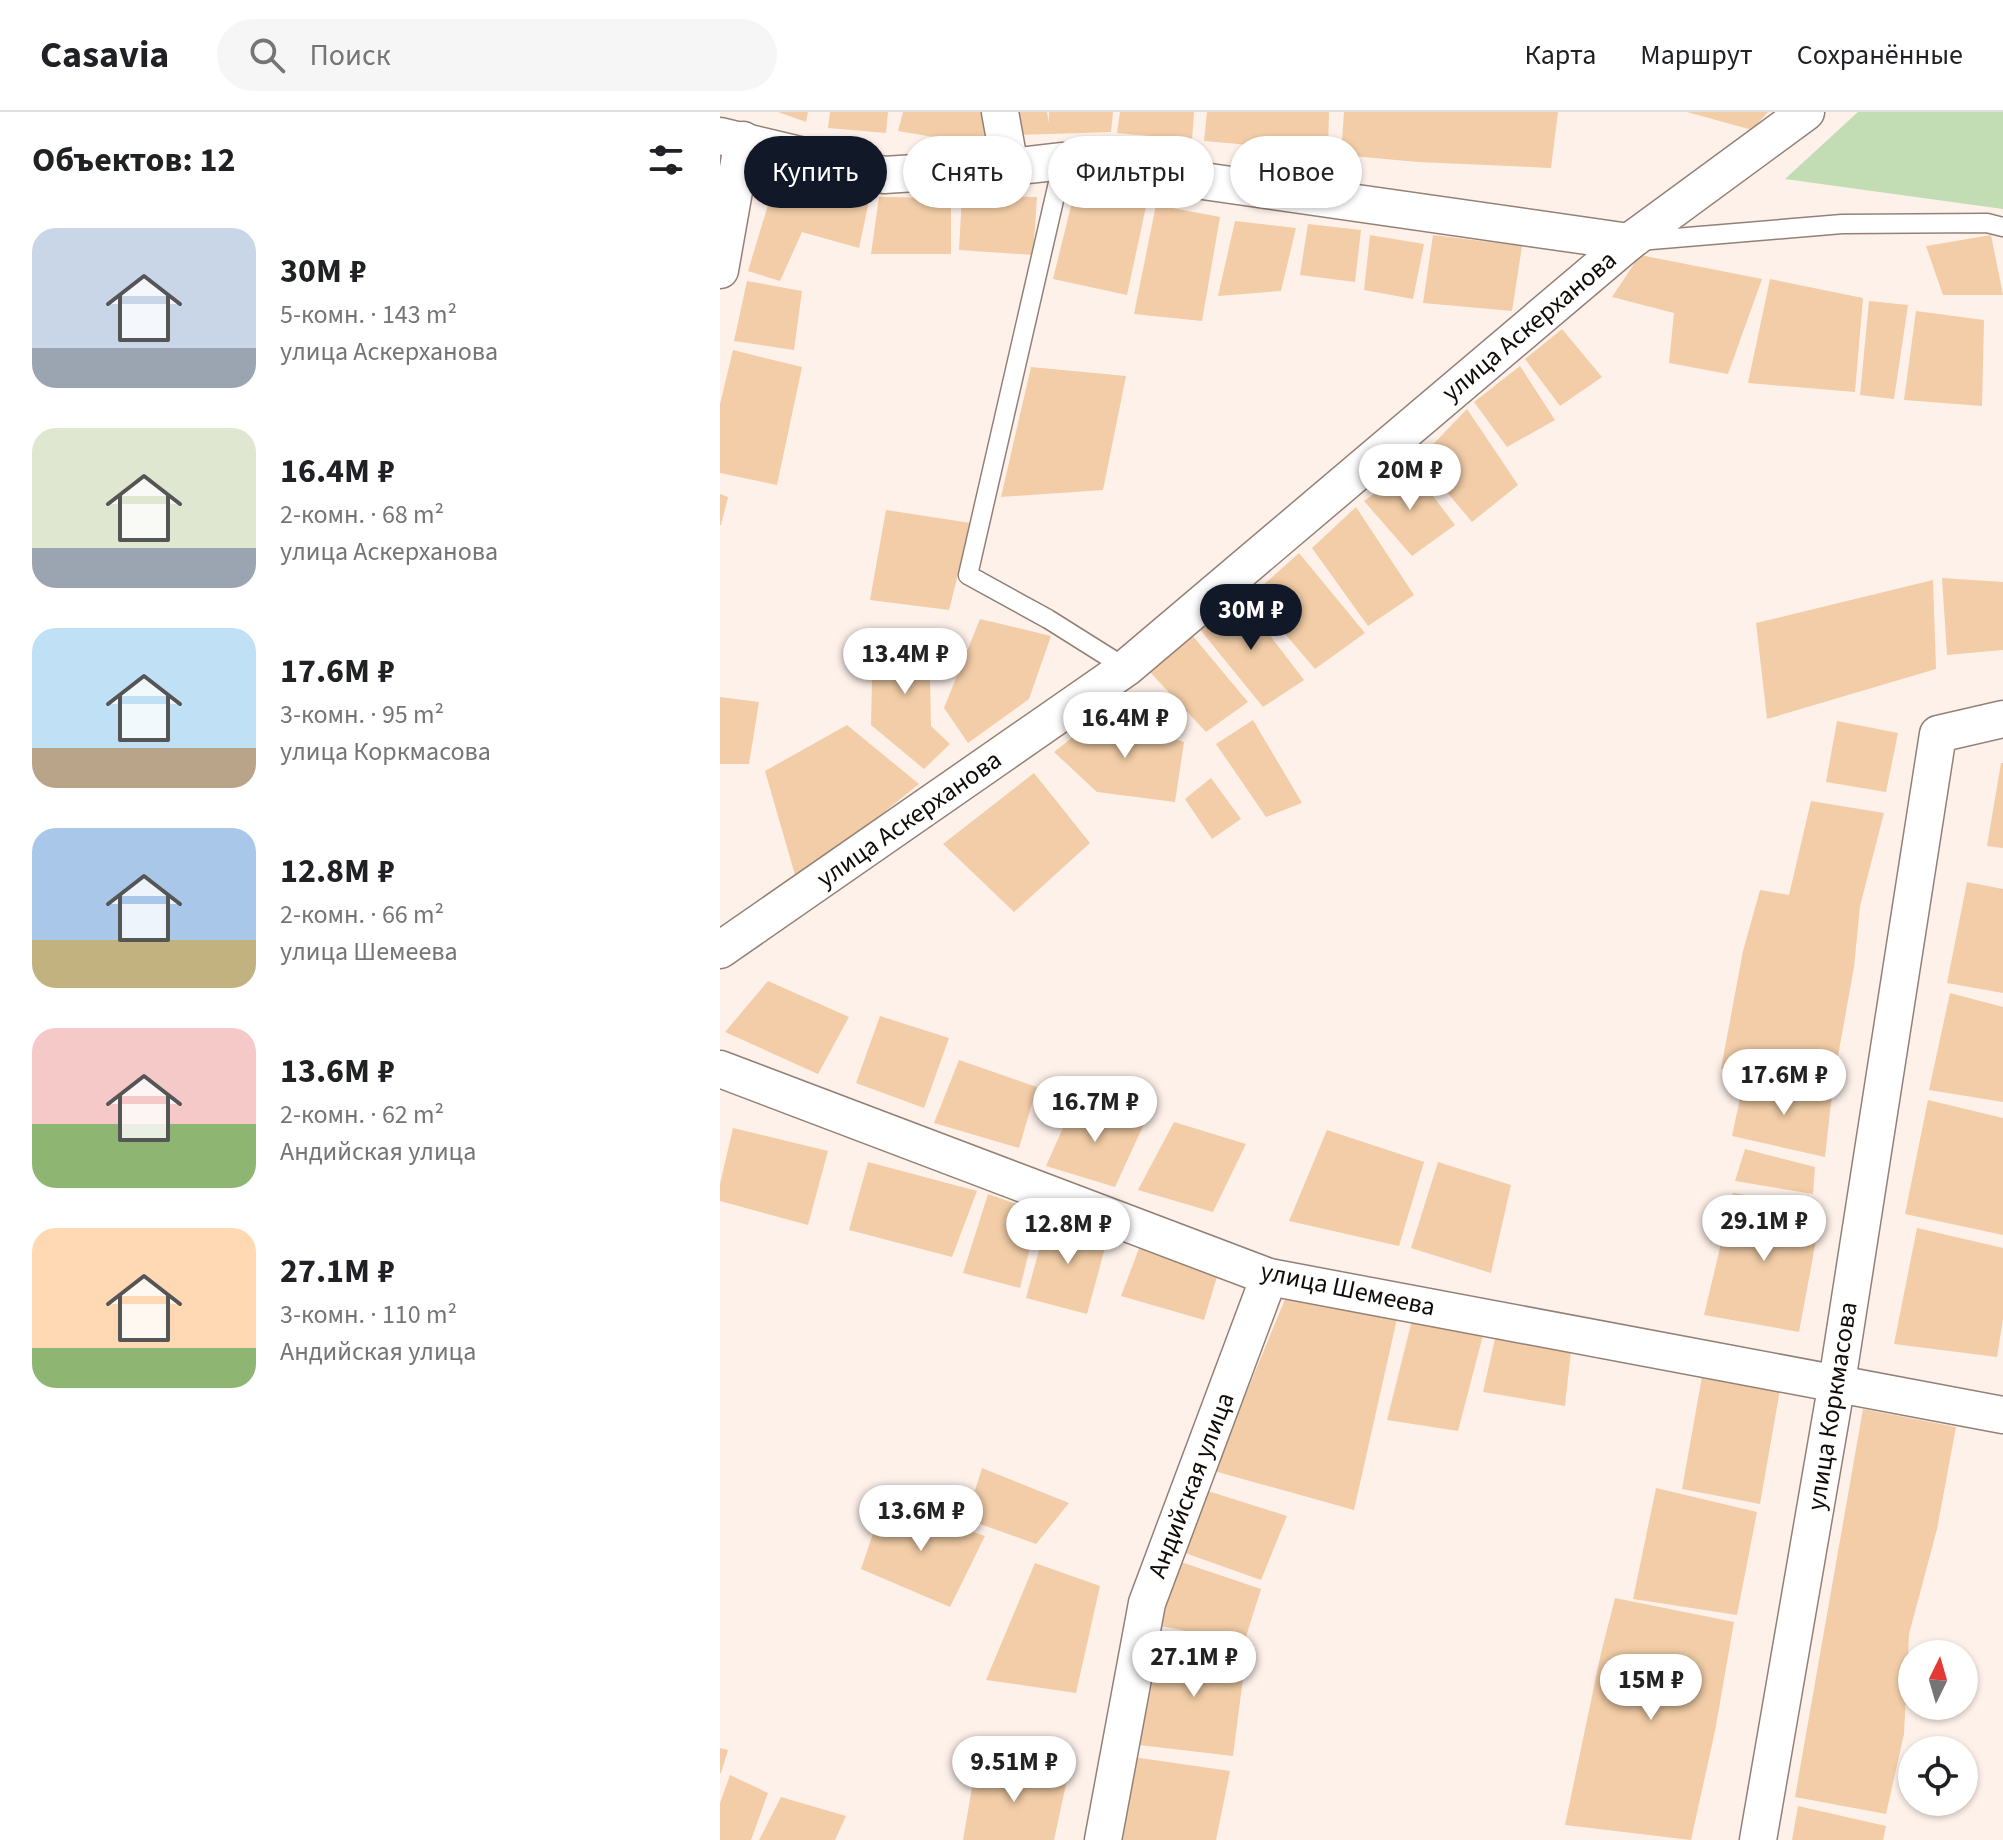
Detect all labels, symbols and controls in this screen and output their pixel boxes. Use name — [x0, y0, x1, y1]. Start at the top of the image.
search box — [217, 19, 777, 91]
text: Casavia — [40, 28, 169, 82]
icon: search — [245, 33, 289, 77]
text: Поиск — [309, 34, 390, 77]
text: Карта — [1525, 35, 1596, 75]
text: Маршрут — [1640, 35, 1753, 75]
text: Сохранённые — [1797, 35, 1963, 75]
text: Объектов: 12 — [32, 136, 235, 185]
chip: Купить — [744, 136, 887, 208]
chip: Снять — [903, 136, 1032, 208]
chip: Фильтры — [1048, 136, 1214, 208]
chip: Новое — [1230, 136, 1362, 208]
icon: filters — [644, 138, 688, 182]
street label: улица Аскерханова — [1434, 242, 1624, 410]
text: 30M ₽ — [280, 247, 367, 296]
icon: home — [96, 260, 192, 356]
text: 5-комн. · 143 m² — [280, 296, 457, 333]
text: улица Аскерханова — [280, 333, 498, 370]
pin: 20M ₽ — [1354, 444, 1466, 512]
text: 16.4M ₽ — [280, 447, 395, 496]
text: 20M ₽ — [1377, 451, 1443, 488]
icon: home — [96, 460, 192, 556]
text: 2-комн. · 68 m² — [280, 496, 444, 533]
text: улица Аскерханова — [280, 533, 498, 570]
pin: 30M ₽ — [1195, 584, 1307, 652]
text: 30M ₽ — [1218, 591, 1284, 628]
pin: 13.4M ₽ — [831, 628, 979, 696]
text: 13.4M ₽ — [861, 635, 949, 672]
text: 17.6M ₽ — [280, 647, 395, 696]
icon: home — [96, 660, 192, 756]
pin: 16.4M ₽ — [1051, 692, 1199, 760]
text: 3-комн. · 95 m² — [280, 696, 444, 733]
text: 16.4M ₽ — [1081, 699, 1169, 736]
text: улица Коркмасова — [280, 733, 491, 770]
street label: улица Аскерханова — [809, 741, 1009, 897]
text: 12.8M ₽ — [280, 847, 395, 896]
icon: home — [96, 860, 192, 956]
text: 2-комн. · 66 m² — [280, 896, 444, 933]
text: улица Шемеева — [280, 933, 458, 970]
text: 13.6M ₽ — [280, 1047, 395, 1096]
pin: 17.6M ₽ — [1710, 1049, 1858, 1117]
text: 17.6M ₽ — [1740, 1056, 1828, 1093]
icon: home — [96, 1060, 192, 1156]
pin: 16.7M ₽ — [1021, 1076, 1169, 1144]
text: 16.7M ₽ — [1051, 1083, 1139, 1120]
text: 2-комн. · 62 m² — [280, 1096, 444, 1133]
text: Андийская улица — [280, 1133, 476, 1170]
pin: 29.1M ₽ — [1690, 1195, 1838, 1263]
pin: 12.8M ₽ — [994, 1198, 1142, 1266]
text: 29.1M ₽ — [1720, 1202, 1808, 1239]
text: 12.8M ₽ — [1024, 1205, 1112, 1242]
text: 27.1M ₽ — [280, 1247, 395, 1296]
street label: улица Шемеева — [1257, 1252, 1439, 1326]
icon: home — [96, 1260, 192, 1356]
text: 3-комн. · 110 m² — [280, 1296, 457, 1333]
street label: улица Коркмасова — [1797, 1299, 1867, 1513]
text: Андийская улица — [280, 1333, 476, 1370]
street label: Андийская улица — [1139, 1387, 1243, 1583]
pin: 13.6M ₽ — [847, 1485, 995, 1553]
text: 13.6M ₽ — [877, 1492, 965, 1529]
pin: 27.1M ₽ — [1120, 1631, 1268, 1699]
text: 27.1M ₽ — [1150, 1638, 1238, 1675]
north arrow — [1898, 1640, 1978, 1720]
map controls — [1898, 1640, 1978, 1816]
pin: 15M ₽ — [1595, 1654, 1707, 1722]
text: 15M ₽ — [1618, 1661, 1684, 1698]
pin: 9.51M ₽ — [940, 1736, 1088, 1804]
button: locate — [1898, 1736, 1978, 1816]
text: 9.51M ₽ — [970, 1743, 1058, 1780]

